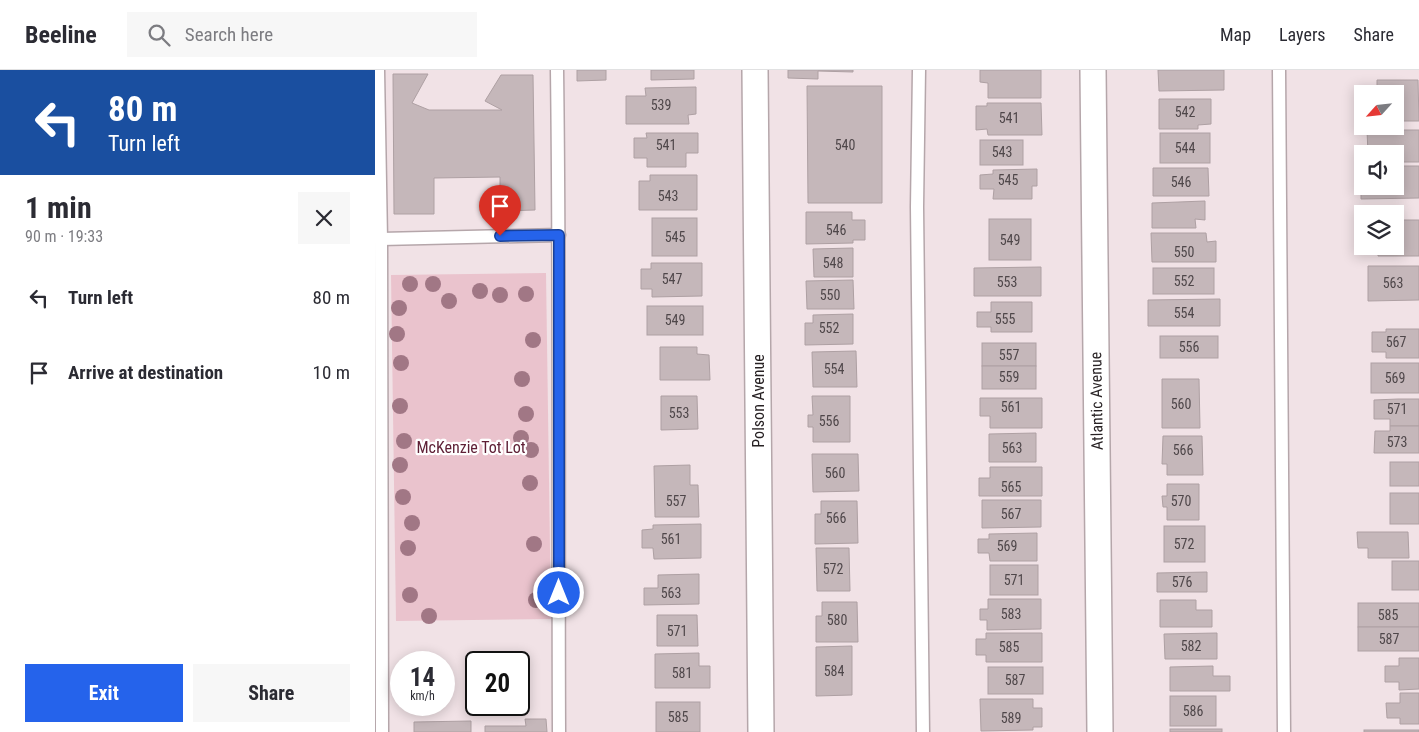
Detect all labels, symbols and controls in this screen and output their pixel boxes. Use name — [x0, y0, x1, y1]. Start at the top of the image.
search box — [127, 12, 477, 57]
text: Beeline — [25, 21, 97, 49]
icon: search — [145, 21, 173, 49]
text: Search here — [185, 23, 273, 46]
text: Map — [1220, 24, 1251, 45]
text: Layers — [1279, 24, 1326, 45]
text: Share — [1354, 24, 1394, 45]
north arrow — [1354, 85, 1404, 135]
map controls — [1354, 85, 1404, 255]
text: 80 m — [108, 89, 177, 130]
icon: left — [25, 90, 90, 155]
house number: 539 — [651, 97, 671, 113]
house number: 542 — [1175, 104, 1195, 120]
house number: 541 — [999, 110, 1019, 126]
text: Turn left — [108, 131, 180, 156]
house number: 541 — [656, 137, 676, 153]
house number: 540 — [835, 137, 855, 153]
house number: 544 — [1175, 140, 1195, 156]
house number: 543 — [992, 144, 1012, 160]
button: sound — [1354, 145, 1404, 195]
house number: 545 — [998, 172, 1018, 188]
house number: 546 — [1171, 174, 1191, 190]
pin — [479, 185, 521, 236]
house number: 543 — [658, 188, 678, 204]
text: 1 min — [25, 190, 92, 225]
button: close — [298, 192, 350, 244]
icon: arrive — [486, 192, 514, 220]
button: layers — [1354, 205, 1404, 255]
house number: 546 — [826, 222, 846, 238]
text: 90 m · 19:33 — [25, 227, 103, 246]
house number: 545 — [665, 229, 685, 245]
house number: 549 — [1000, 232, 1020, 248]
house number: 550 — [1174, 244, 1194, 260]
house number: 548 — [823, 255, 843, 271]
house number: 547 — [662, 271, 682, 287]
house number: 552 — [1174, 273, 1194, 289]
house number: 553 — [997, 274, 1017, 290]
house number: 563 — [1383, 275, 1403, 291]
icon: left — [25, 284, 53, 312]
text: Turn left — [68, 286, 133, 309]
text: 80 m — [313, 286, 350, 309]
house number: 550 — [820, 287, 840, 303]
house number: 554 — [1174, 305, 1194, 321]
house number: 555 — [995, 311, 1015, 327]
house number: 549 — [665, 312, 685, 328]
house number: 552 — [819, 320, 839, 336]
house number: 567 — [1386, 334, 1406, 350]
house number: 556 — [1179, 339, 1199, 355]
house number: 557 — [999, 347, 1019, 363]
street label: Atlantic Avenue — [1086, 352, 1107, 450]
street label: Polson Avenue — [749, 354, 768, 448]
icon: arrive — [25, 359, 53, 387]
text: Arrive at destination — [68, 361, 223, 384]
text: 10 m — [313, 361, 350, 384]
house number: 554 — [824, 361, 844, 377]
house number: 559 — [999, 369, 1019, 385]
house number: 569 — [1385, 370, 1405, 386]
house number: 560 — [1171, 396, 1191, 412]
house number: 561 — [1001, 399, 1021, 415]
house number: 571 — [1387, 401, 1407, 417]
house number: 553 — [669, 405, 689, 421]
house number: 556 — [819, 413, 839, 429]
house number: 573 — [1387, 434, 1407, 450]
park label: McKenzie Tot Lot — [416, 438, 526, 457]
house number: 563 — [1002, 440, 1022, 456]
house number: 566 — [1173, 442, 1193, 458]
house number: 560 — [825, 465, 845, 481]
house number: 565 — [1001, 479, 1021, 495]
house number: 557 — [666, 493, 686, 509]
house number: 570 — [1171, 493, 1191, 509]
house number: 567 — [1001, 506, 1021, 522]
house number: 566 — [826, 510, 846, 526]
house number: 561 — [661, 531, 681, 547]
house number: 572 — [1174, 536, 1194, 552]
house number: 569 — [997, 538, 1017, 554]
house number: 572 — [823, 561, 843, 577]
position arrow — [532, 566, 584, 618]
house number: 571 — [1004, 572, 1024, 588]
house number: 576 — [1172, 574, 1192, 590]
house number: 563 — [661, 585, 681, 601]
house number: 583 — [1001, 606, 1021, 622]
house number: 585 — [1378, 607, 1398, 623]
house number: 580 — [827, 612, 847, 628]
house number: 571 — [667, 623, 687, 639]
house number: 587 — [1379, 631, 1399, 647]
house number: 582 — [1181, 638, 1201, 654]
house number: 585 — [999, 639, 1019, 655]
speed limit sign: 20 — [465, 651, 530, 716]
text: 14 — [410, 663, 435, 692]
house number: 584 — [824, 663, 844, 679]
button: Exit — [25, 664, 183, 722]
button: Share — [193, 664, 350, 722]
house number: 581 — [672, 665, 692, 681]
house number: 587 — [1005, 672, 1025, 688]
text: km/h — [410, 689, 435, 703]
house number: 586 — [1183, 703, 1203, 719]
house number: 585 — [668, 709, 688, 725]
house number: 589 — [1001, 710, 1021, 726]

